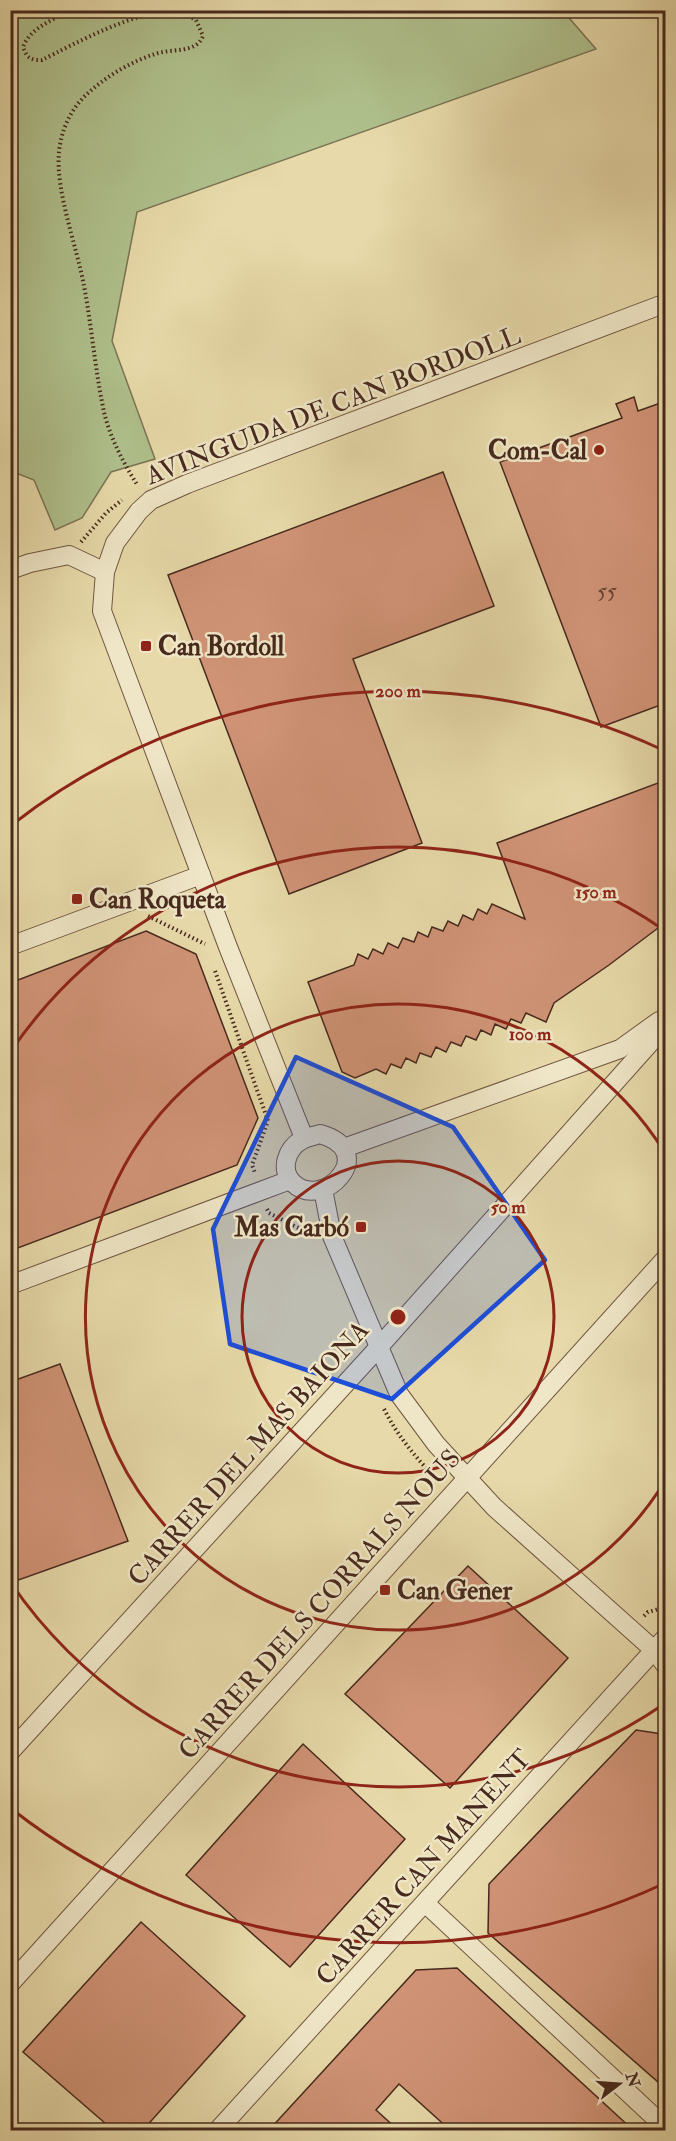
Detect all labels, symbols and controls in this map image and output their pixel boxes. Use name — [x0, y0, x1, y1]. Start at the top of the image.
street label: AVINGUDA DE CAN BORDOLL — [140, 319, 525, 493]
place label: Com-Cal — [488, 435, 587, 467]
marker: Com-Cal — [592, 443, 606, 457]
house number: 55 — [597, 577, 617, 605]
place label: Can Bordoll — [158, 631, 284, 663]
marker: Can Bordoll — [139, 639, 153, 653]
text: 200 m — [375, 680, 422, 703]
text: 150 m — [575, 881, 618, 904]
place label: Can Roqueta — [89, 884, 227, 917]
marker: Can Roqueta — [70, 892, 84, 906]
text: 100 m — [509, 1023, 552, 1046]
text: 50 m — [491, 1196, 526, 1219]
place label: Mas Carbó — [233, 1212, 349, 1244]
marker: Mas Carbó — [354, 1220, 368, 1234]
centre of rings — [388, 1307, 408, 1327]
street label: CARRER DEL MAS BAIONA — [121, 1314, 376, 1593]
street label: CARRER DELS CORRALS NOUS — [172, 1443, 468, 1766]
place label: Can Gener — [397, 1575, 512, 1607]
marker: Can Gener — [378, 1583, 392, 1597]
street label: CARRER CAN MANENT — [309, 1743, 538, 1992]
north arrow — [589, 2054, 649, 2114]
text: N — [620, 2069, 644, 2090]

